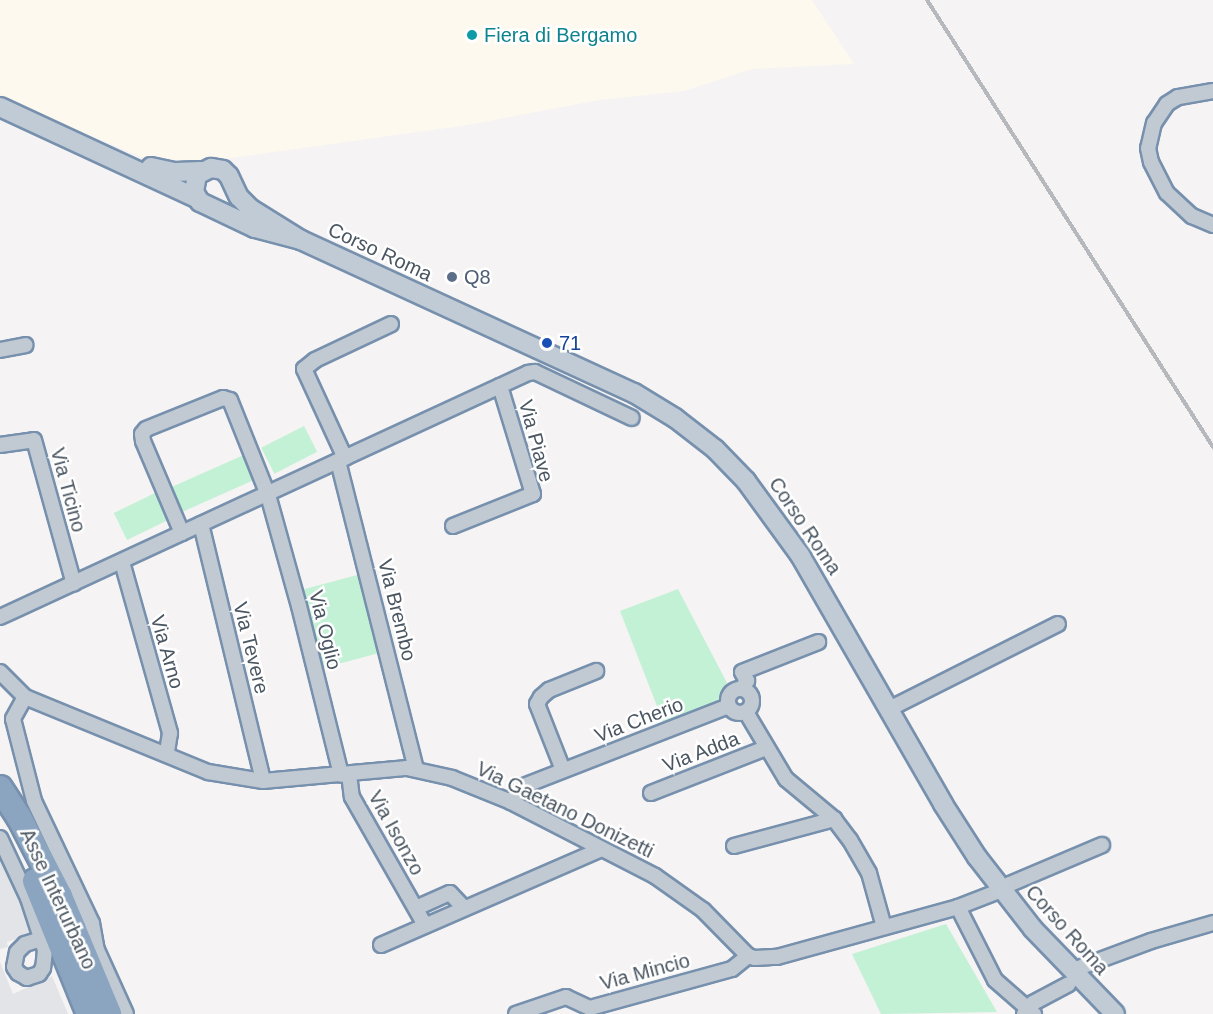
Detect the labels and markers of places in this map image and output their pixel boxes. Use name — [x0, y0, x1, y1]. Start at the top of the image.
place label: Fiera di Bergamo — [484, 23, 637, 47]
marker: Fiera di Bergamo — [465, 28, 479, 42]
place label: Q8 — [464, 265, 491, 289]
marker: Q8 — [445, 270, 459, 284]
place label: 71 — [559, 331, 581, 355]
marker: 71 — [540, 336, 554, 350]

